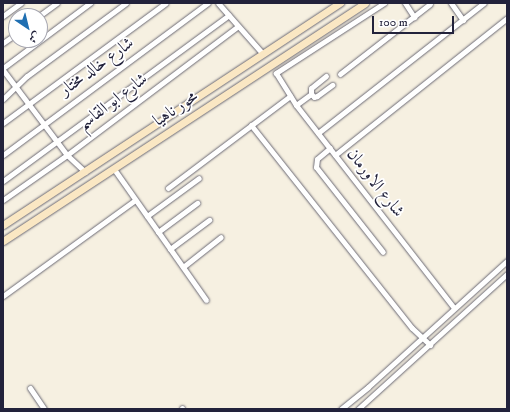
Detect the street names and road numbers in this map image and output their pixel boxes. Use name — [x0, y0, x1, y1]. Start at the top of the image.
street label: شارع خالد مختار — [56, 33, 138, 101]
street label: شارع ابو القاسم — [74, 69, 152, 135]
street label: محور ناهيا — [150, 87, 202, 131]
street label: شارع الاورمان — [342, 145, 408, 221]

